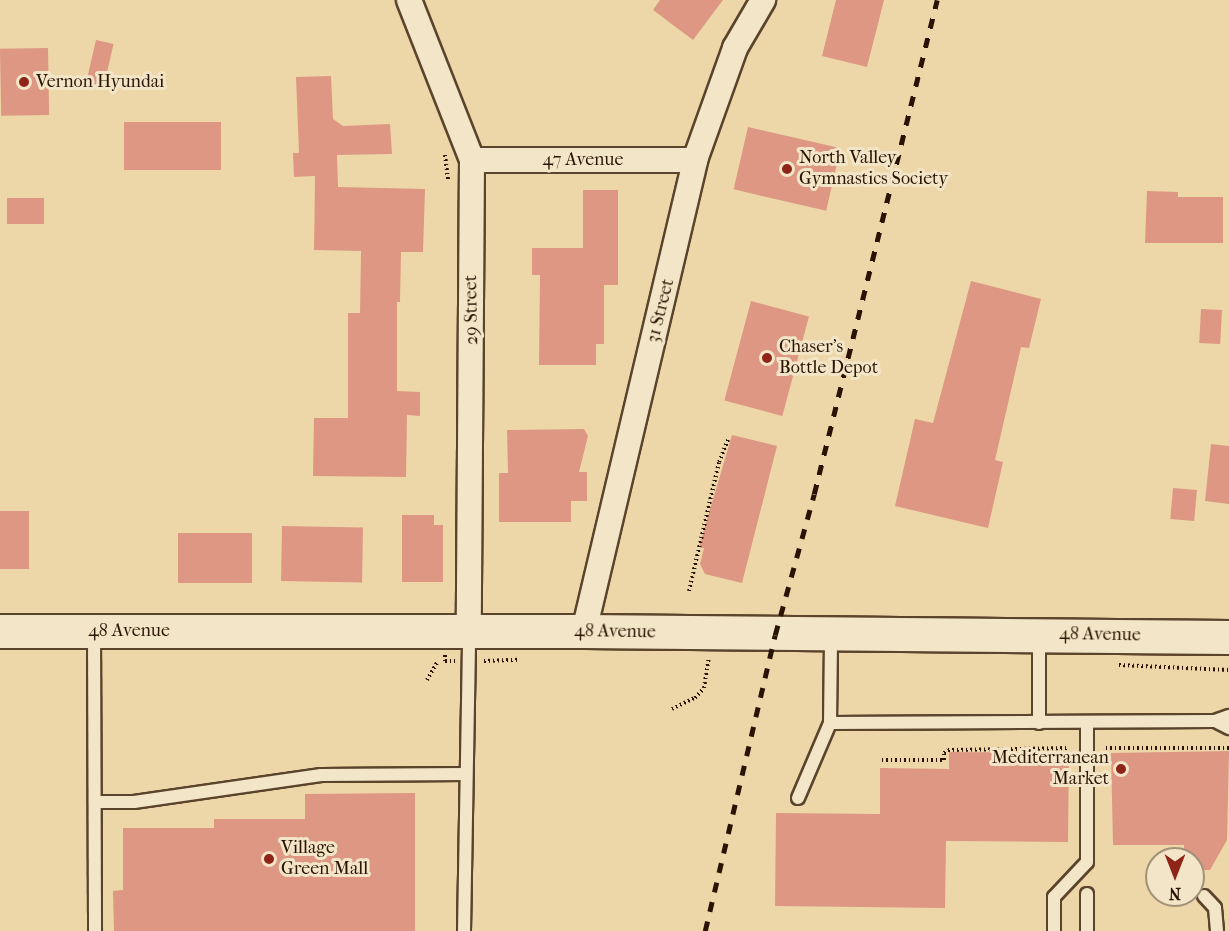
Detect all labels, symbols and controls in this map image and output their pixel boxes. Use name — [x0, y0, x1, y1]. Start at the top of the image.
place label: Vernon Hyundai — [36, 71, 164, 93]
marker: Vernon Hyundai — [17, 75, 31, 89]
place label: North Valley Gymnastics Society — [799, 148, 948, 190]
street label: 47 Avenue — [543, 149, 623, 171]
marker: North Valley Gymnastics Society — [780, 162, 794, 176]
street label: 29 Street — [461, 275, 483, 345]
street label: 31 Street — [643, 277, 679, 345]
place label: Chaser's Bottle Depot — [779, 337, 878, 380]
marker: Chaser's Bottle Depot — [760, 351, 774, 365]
street label: 48 Avenue — [88, 620, 170, 642]
street label: 48 Avenue — [574, 620, 656, 644]
street label: 48 Avenue — [1059, 623, 1141, 647]
place label: Mediterranean Market — [992, 748, 1109, 790]
marker: Mediterranean Market — [1114, 762, 1128, 776]
place label: Village Green Mall — [281, 838, 368, 880]
north arrow — [1145, 847, 1205, 907]
marker: Village Green Mall — [262, 852, 276, 866]
text: N — [1169, 884, 1181, 903]

